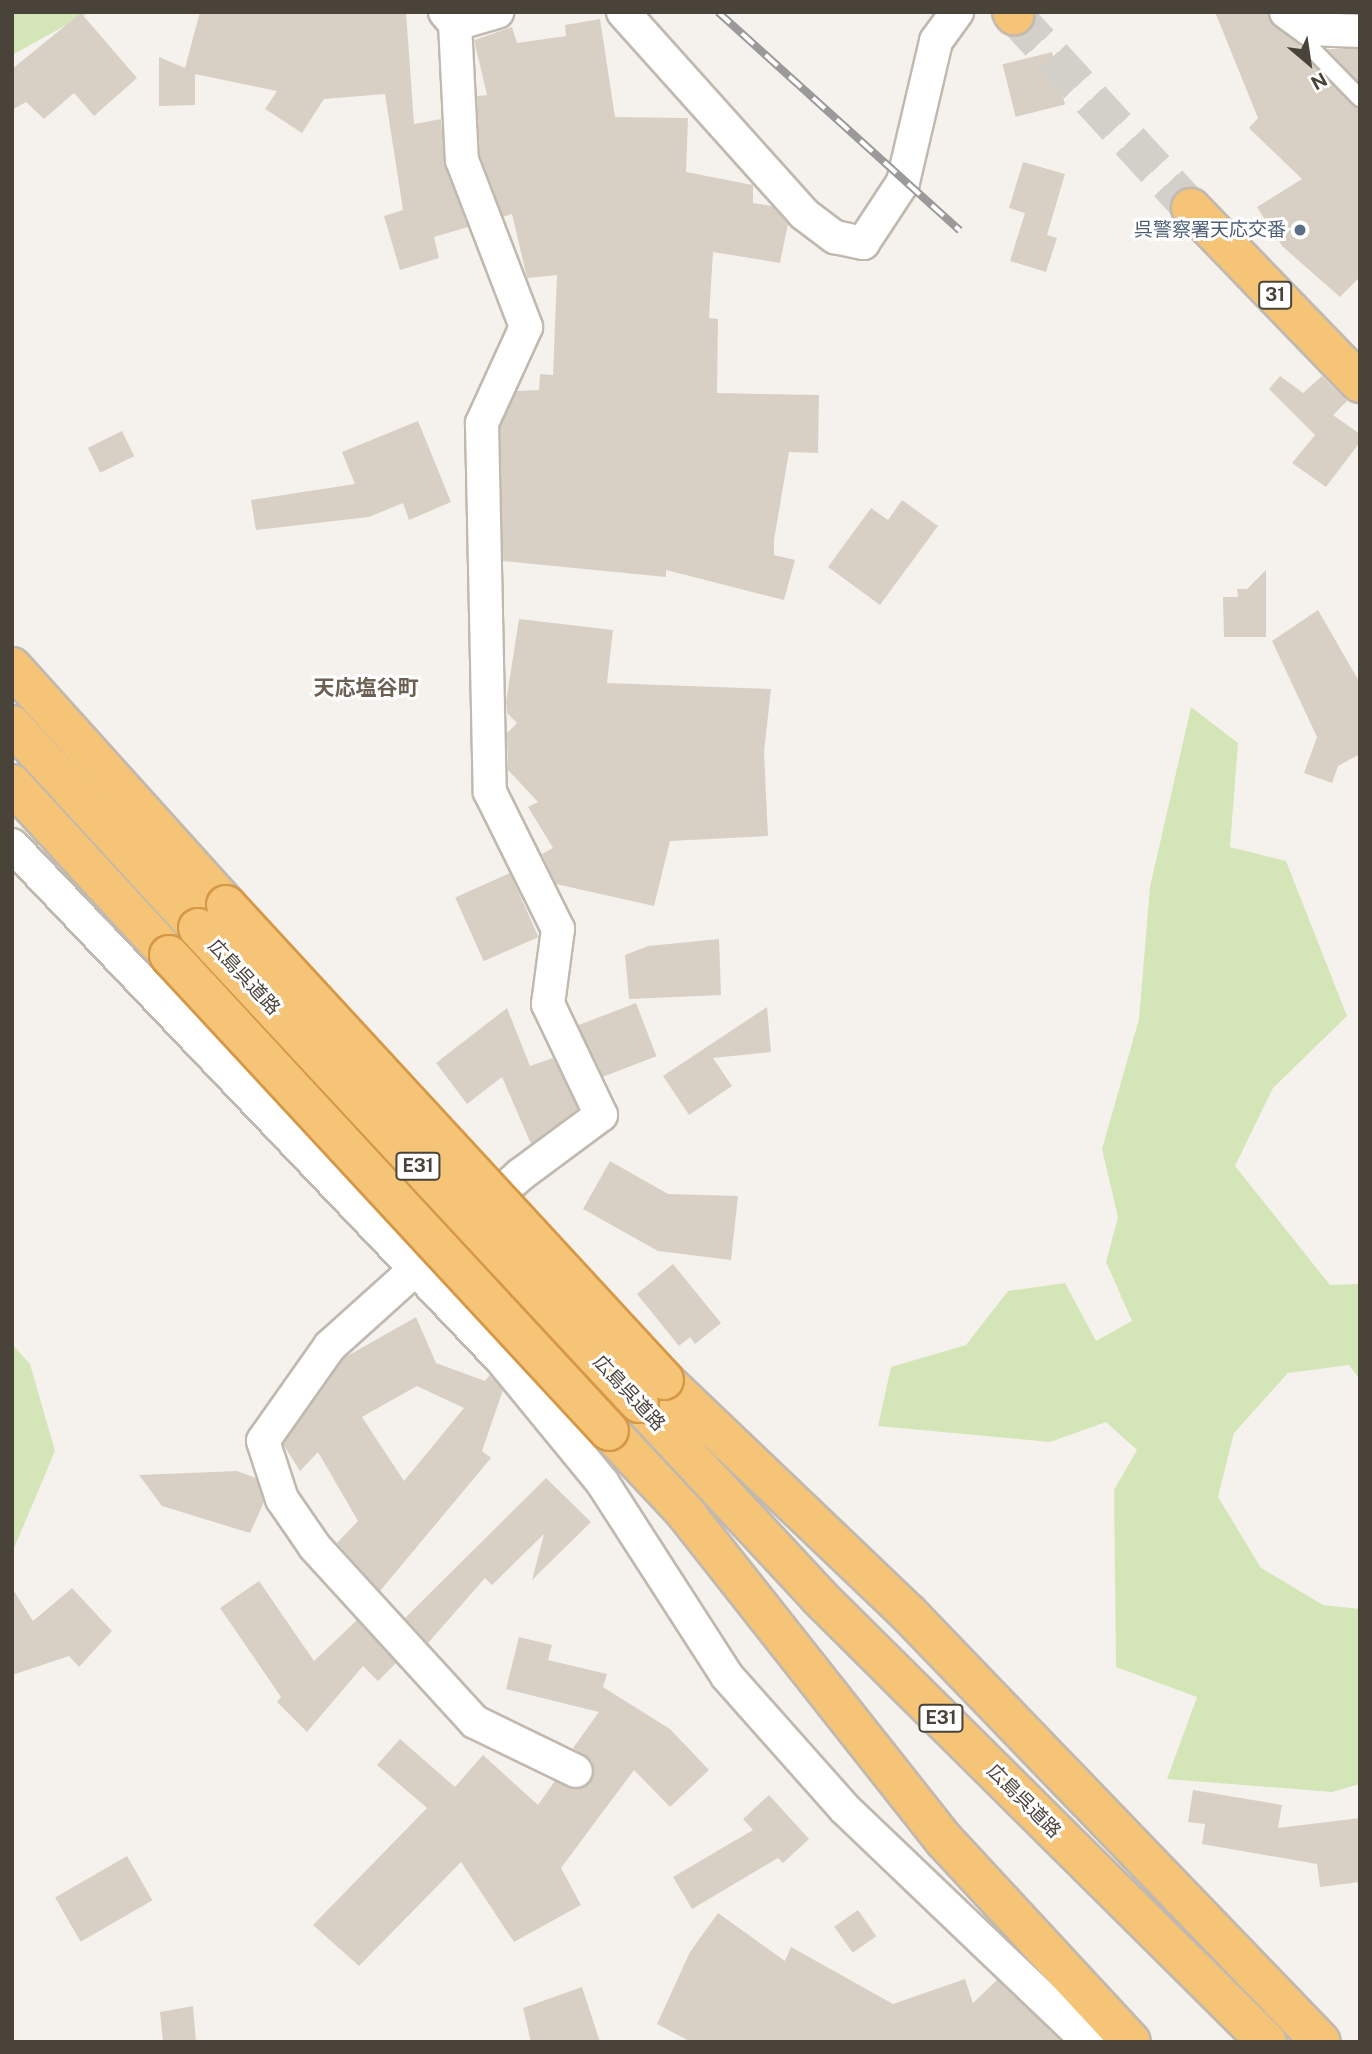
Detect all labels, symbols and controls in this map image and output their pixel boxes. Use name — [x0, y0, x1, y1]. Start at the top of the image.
north arrow — [1274, 28, 1344, 98]
text: N — [1307, 68, 1331, 95]
place label: 呉警察署天応交番 — [1134, 219, 1286, 241]
marker: 呉警察署天応交番 — [1292, 222, 1308, 238]
road number: 31 — [1258, 281, 1292, 310]
district label: 天応塩谷町 — [314, 675, 418, 701]
street label: 広島呉道路 — [203, 934, 285, 1020]
road number: E31 — [395, 1152, 441, 1181]
street label: 広島呉道路 — [588, 1350, 670, 1436]
road number: E31 — [918, 1703, 964, 1732]
street label: 広島呉道路 — [982, 1759, 1066, 1843]

